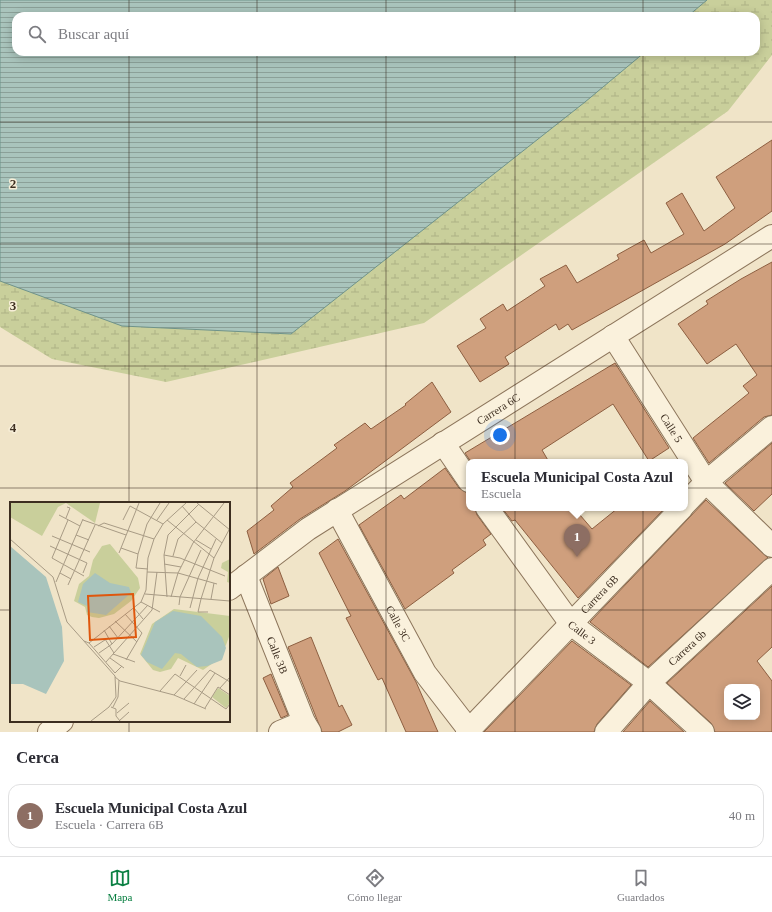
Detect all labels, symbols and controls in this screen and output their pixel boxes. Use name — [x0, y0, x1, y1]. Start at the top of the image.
search box — [12, 12, 760, 56]
icon: search — [26, 23, 48, 45]
text: Buscar aquí — [58, 26, 129, 42]
text: 2 — [10, 176, 16, 191]
text: 3 — [10, 298, 17, 313]
street label: Carrera 6C — [474, 391, 522, 427]
street label: Calle 5 — [658, 411, 685, 445]
text: 4 — [10, 420, 17, 435]
your location — [490, 425, 510, 445]
popup — [466, 459, 688, 511]
text: Escuela Municipal Costa Azul — [481, 469, 673, 485]
text: Escuela — [481, 486, 521, 501]
inset map — [10, 502, 230, 722]
pin: 1 — [564, 524, 590, 557]
street label: Carrera 6B — [578, 573, 620, 616]
street label: Calle 3C — [384, 604, 413, 643]
street label: Calle 3 — [566, 618, 599, 647]
street label: Carrera 6b — [666, 627, 709, 668]
street label: Calle 3B — [265, 635, 290, 675]
map controls — [724, 684, 760, 720]
button: layers — [724, 684, 760, 720]
text: Cerca — [16, 748, 59, 767]
text: Escuela Municipal Costa Azul — [55, 800, 247, 816]
text: 1 — [27, 808, 33, 823]
text: 40 m — [729, 808, 755, 823]
text: Escuela · Carrera 6B — [55, 817, 164, 832]
tab: Mapa — [107, 867, 132, 903]
tab: Cómo llegar — [347, 867, 402, 903]
tab: Guardados — [617, 867, 665, 903]

